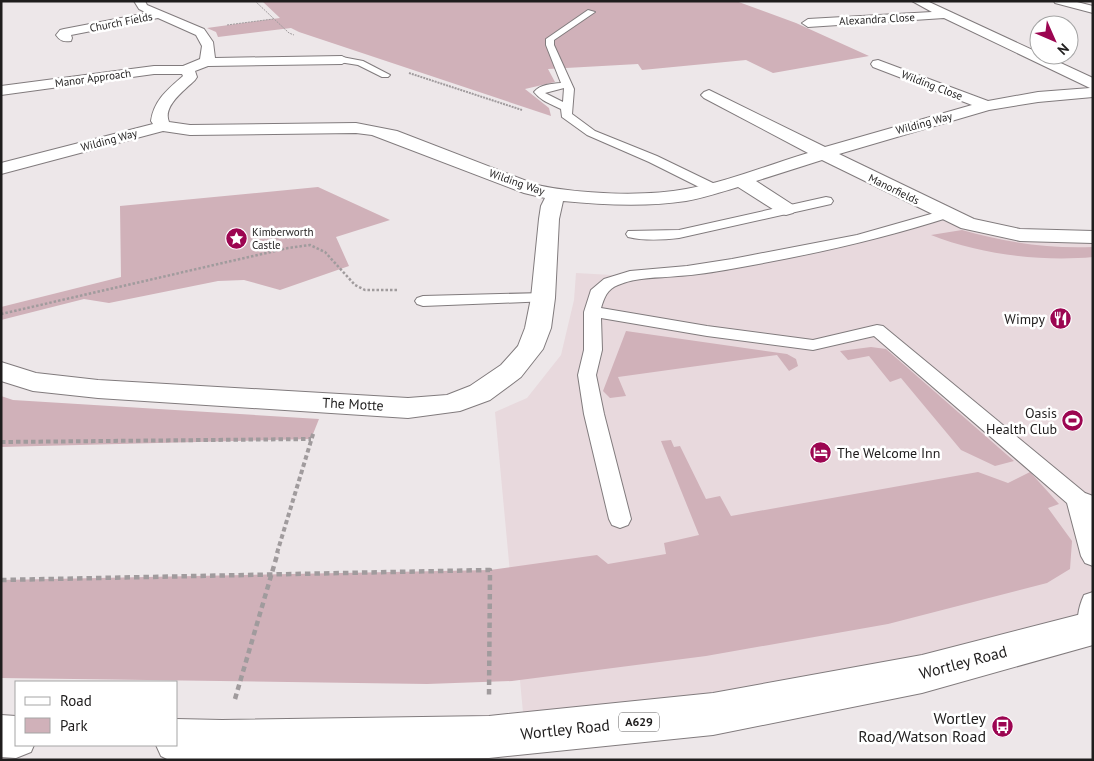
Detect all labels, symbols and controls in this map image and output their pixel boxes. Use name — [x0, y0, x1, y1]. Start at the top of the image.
street label: Church Fields — [88, 9, 154, 35]
street label: Alexandra Close — [839, 10, 916, 28]
north arrow — [1029, 15, 1079, 65]
text: N — [1054, 40, 1073, 59]
street label: Manor Approach — [54, 66, 132, 90]
street label: Wilding Close — [899, 67, 965, 103]
street label: Wilding Way — [894, 109, 955, 137]
street label: Wilding Way — [79, 126, 140, 154]
street label: Wilding Way — [487, 166, 548, 198]
street label: Manorfields — [866, 171, 922, 208]
place label: Kimberworth Castle — [252, 225, 314, 252]
place icon: Kimberworth Castle — [224, 226, 248, 250]
restaurant icon: Wimpy — [1049, 307, 1073, 331]
place label: Wimpy — [1004, 310, 1045, 328]
street label: The Motte — [322, 393, 384, 415]
place label: Oasis Health Club — [986, 404, 1057, 438]
sports icon: Oasis Health Club — [1061, 409, 1085, 433]
hotel icon: The Welcome Inn — [809, 441, 833, 465]
place label: The Welcome Inn — [837, 444, 940, 462]
street label: Wortley Road — [917, 641, 1009, 683]
legend — [15, 681, 178, 746]
text: Road — [60, 691, 92, 710]
place label: Wortley Road/Watson Road — [858, 708, 987, 746]
road number: A629 — [619, 712, 659, 732]
street label: Wortley Road — [519, 714, 611, 744]
bus stop icon: Wortley Road/Watson Road — [990, 715, 1014, 739]
text: Park — [60, 716, 88, 735]

